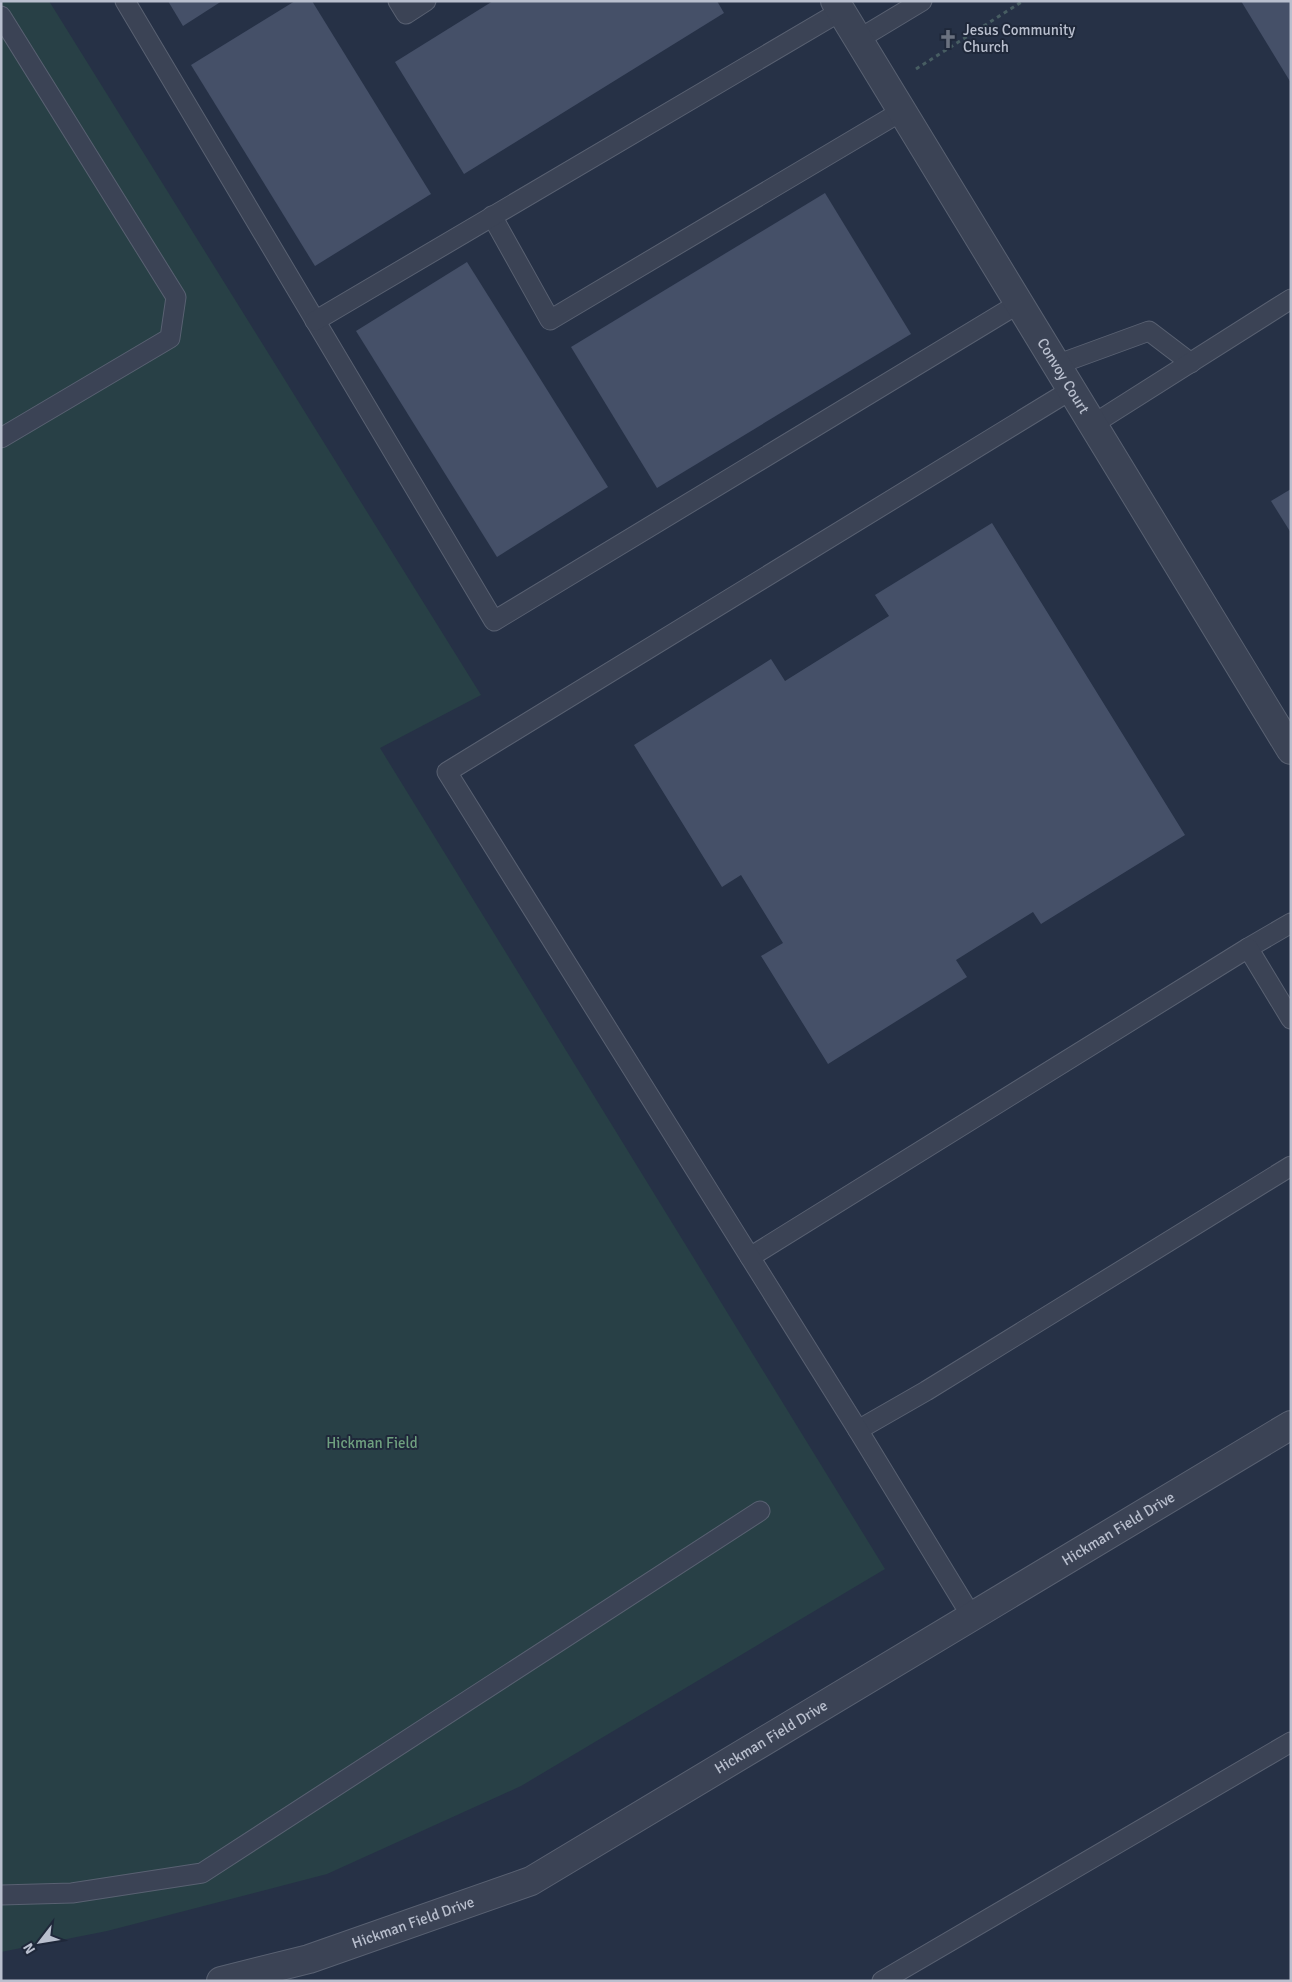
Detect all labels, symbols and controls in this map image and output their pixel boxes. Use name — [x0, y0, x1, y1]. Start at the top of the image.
place label: Jesus Community Church — [963, 21, 1075, 56]
church icon: Jesus Community Church — [937, 28, 959, 50]
street label: Convoy Court — [1033, 335, 1093, 417]
park label: Hickman Field — [326, 1434, 418, 1452]
street label: Hickman Field Drive — [1059, 1488, 1178, 1569]
street label: Hickman Field Drive — [711, 1696, 831, 1778]
street label: Hickman Field Drive — [349, 1893, 477, 1952]
north arrow — [15, 1917, 65, 1967]
text: N — [19, 1940, 39, 1957]

